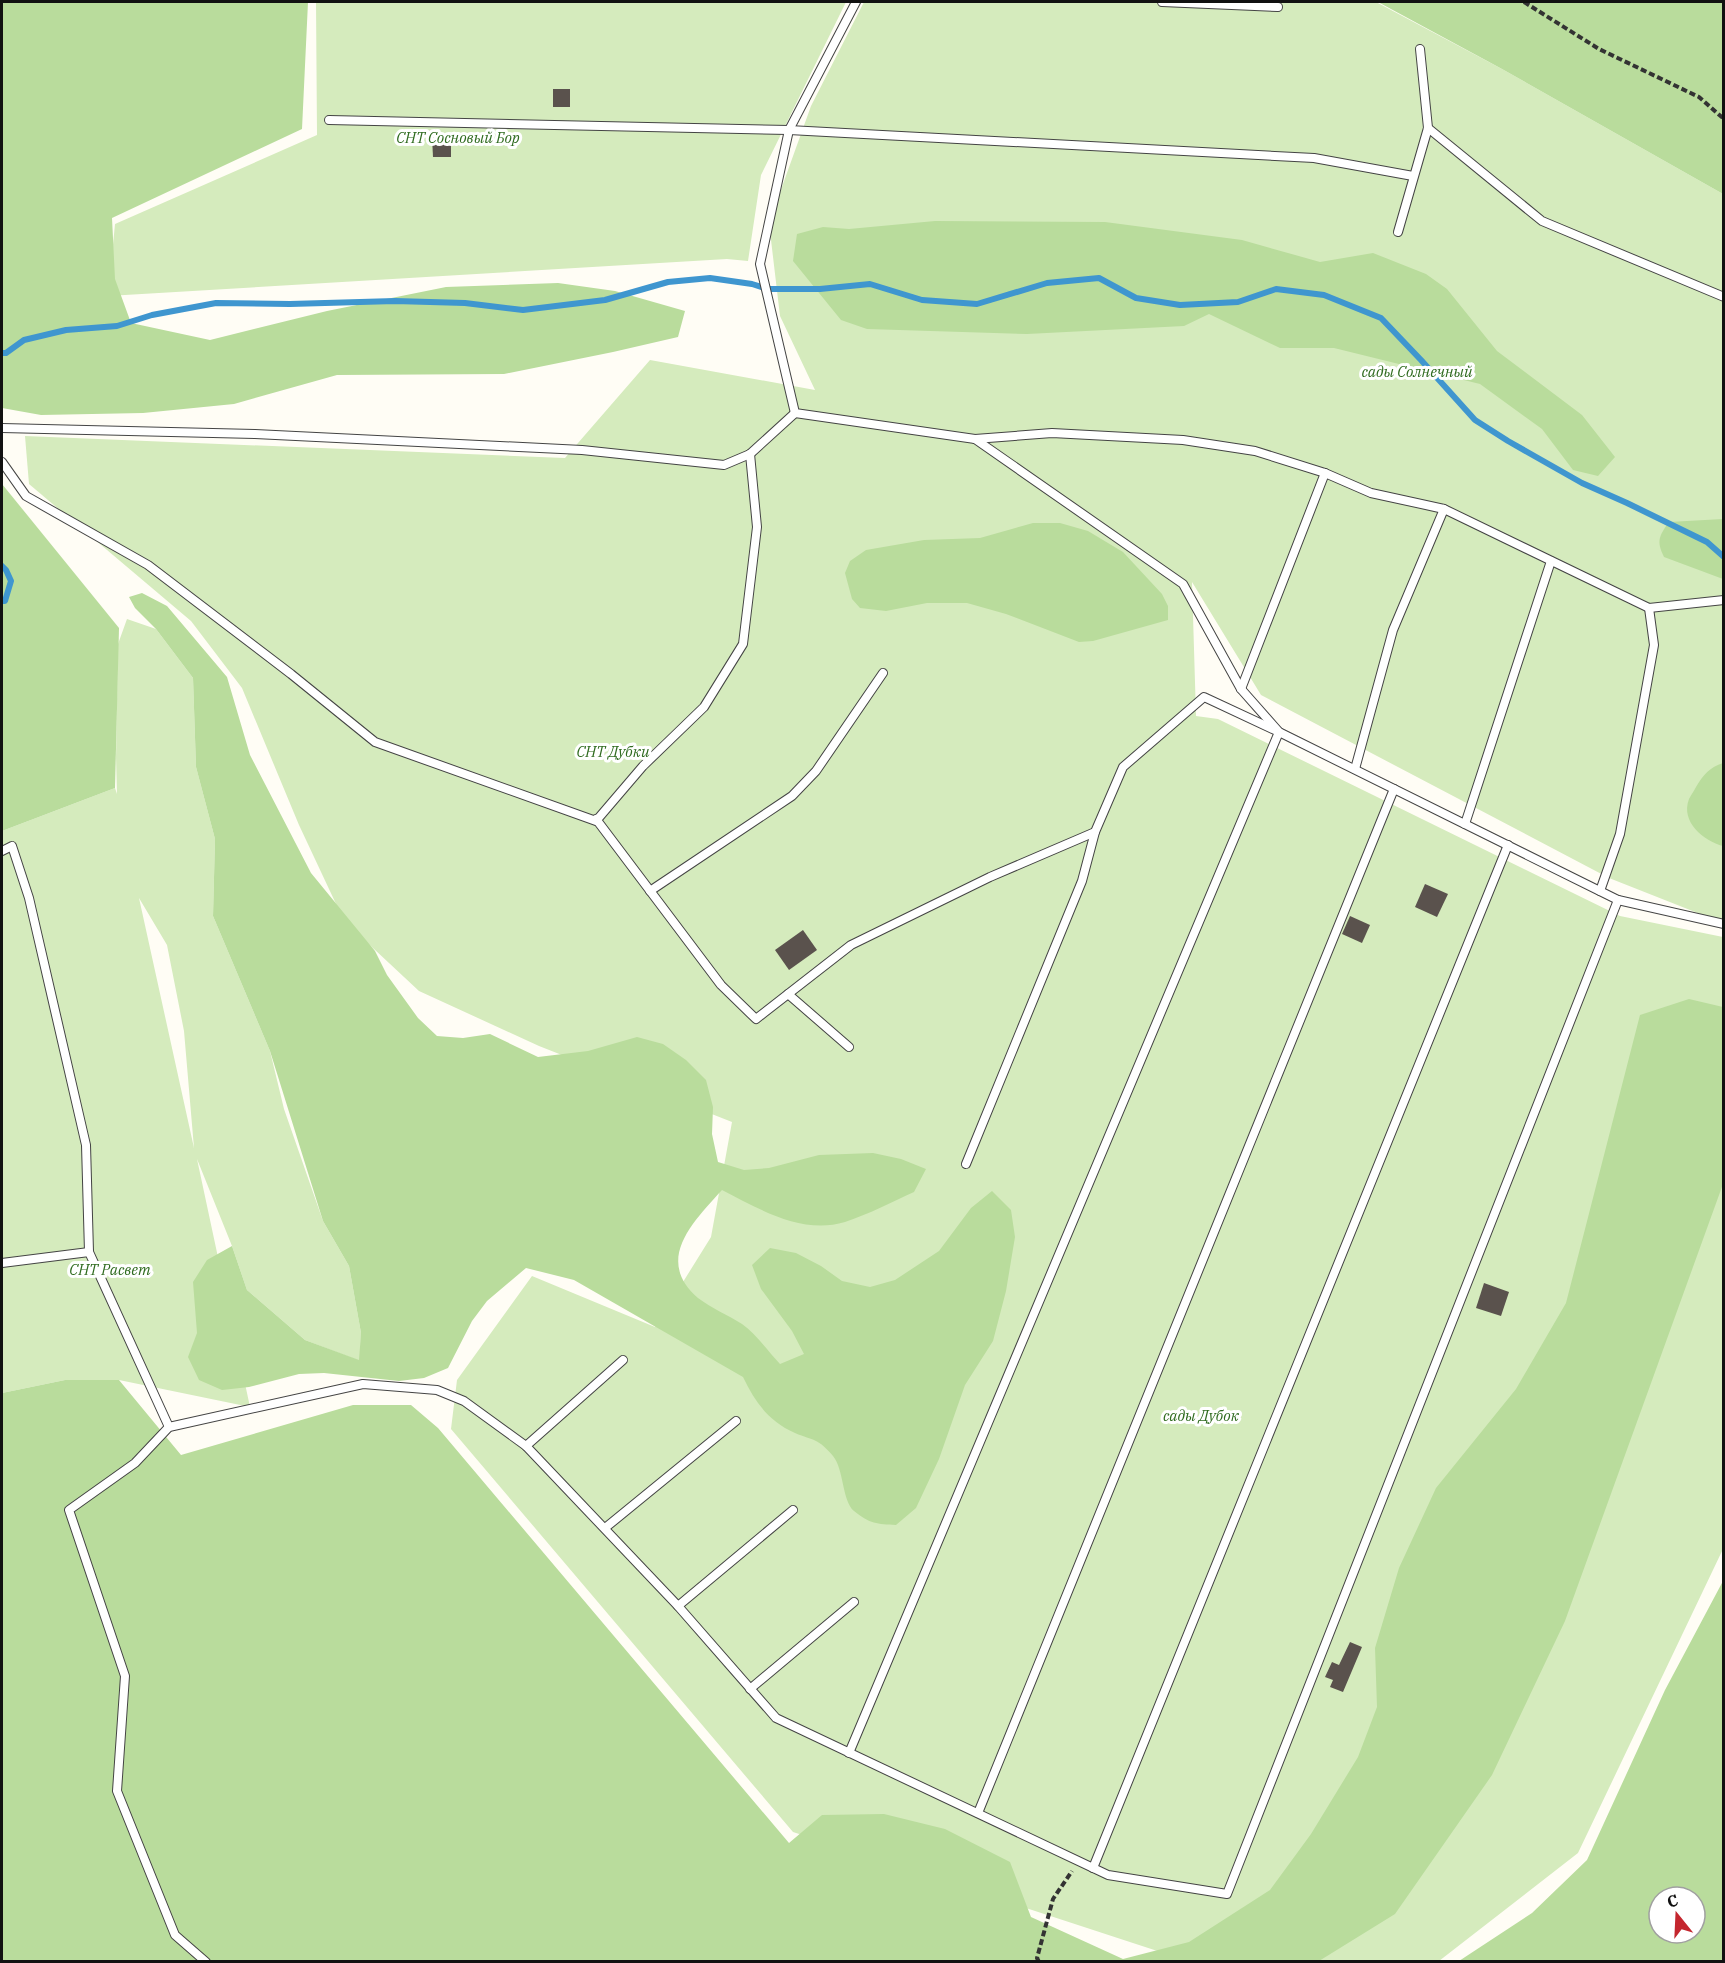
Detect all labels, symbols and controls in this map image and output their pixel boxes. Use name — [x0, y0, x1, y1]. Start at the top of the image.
park label: СНТ Сосновый Бор — [396, 128, 520, 147]
park label: сады Солнечный — [1362, 362, 1473, 381]
park label: СНТ Дубки — [576, 742, 650, 761]
park label: СНТ Расвет — [69, 1260, 151, 1279]
park label: сады Дубок — [1163, 1406, 1240, 1425]
north arrow — [1647, 1885, 1707, 1945]
text: С — [1664, 1890, 1681, 1912]

